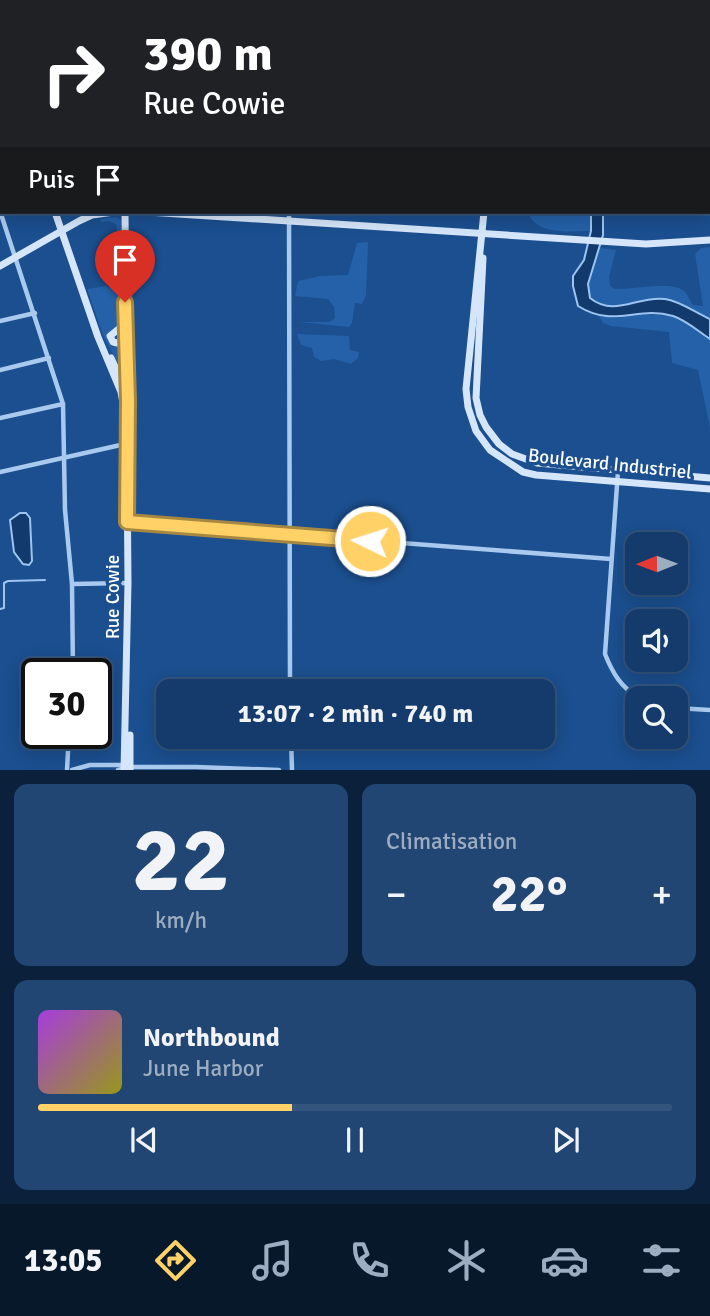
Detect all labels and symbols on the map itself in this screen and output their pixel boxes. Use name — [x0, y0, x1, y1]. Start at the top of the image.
pin — [95, 230, 155, 302]
street label: Boulevard Industriel — [527, 443, 693, 485]
position arrow — [333, 504, 407, 578]
north arrow — [625, 532, 688, 595]
street label: Rue Cowie — [101, 555, 125, 639]
speed limit sign: 30 — [21, 658, 112, 749]

